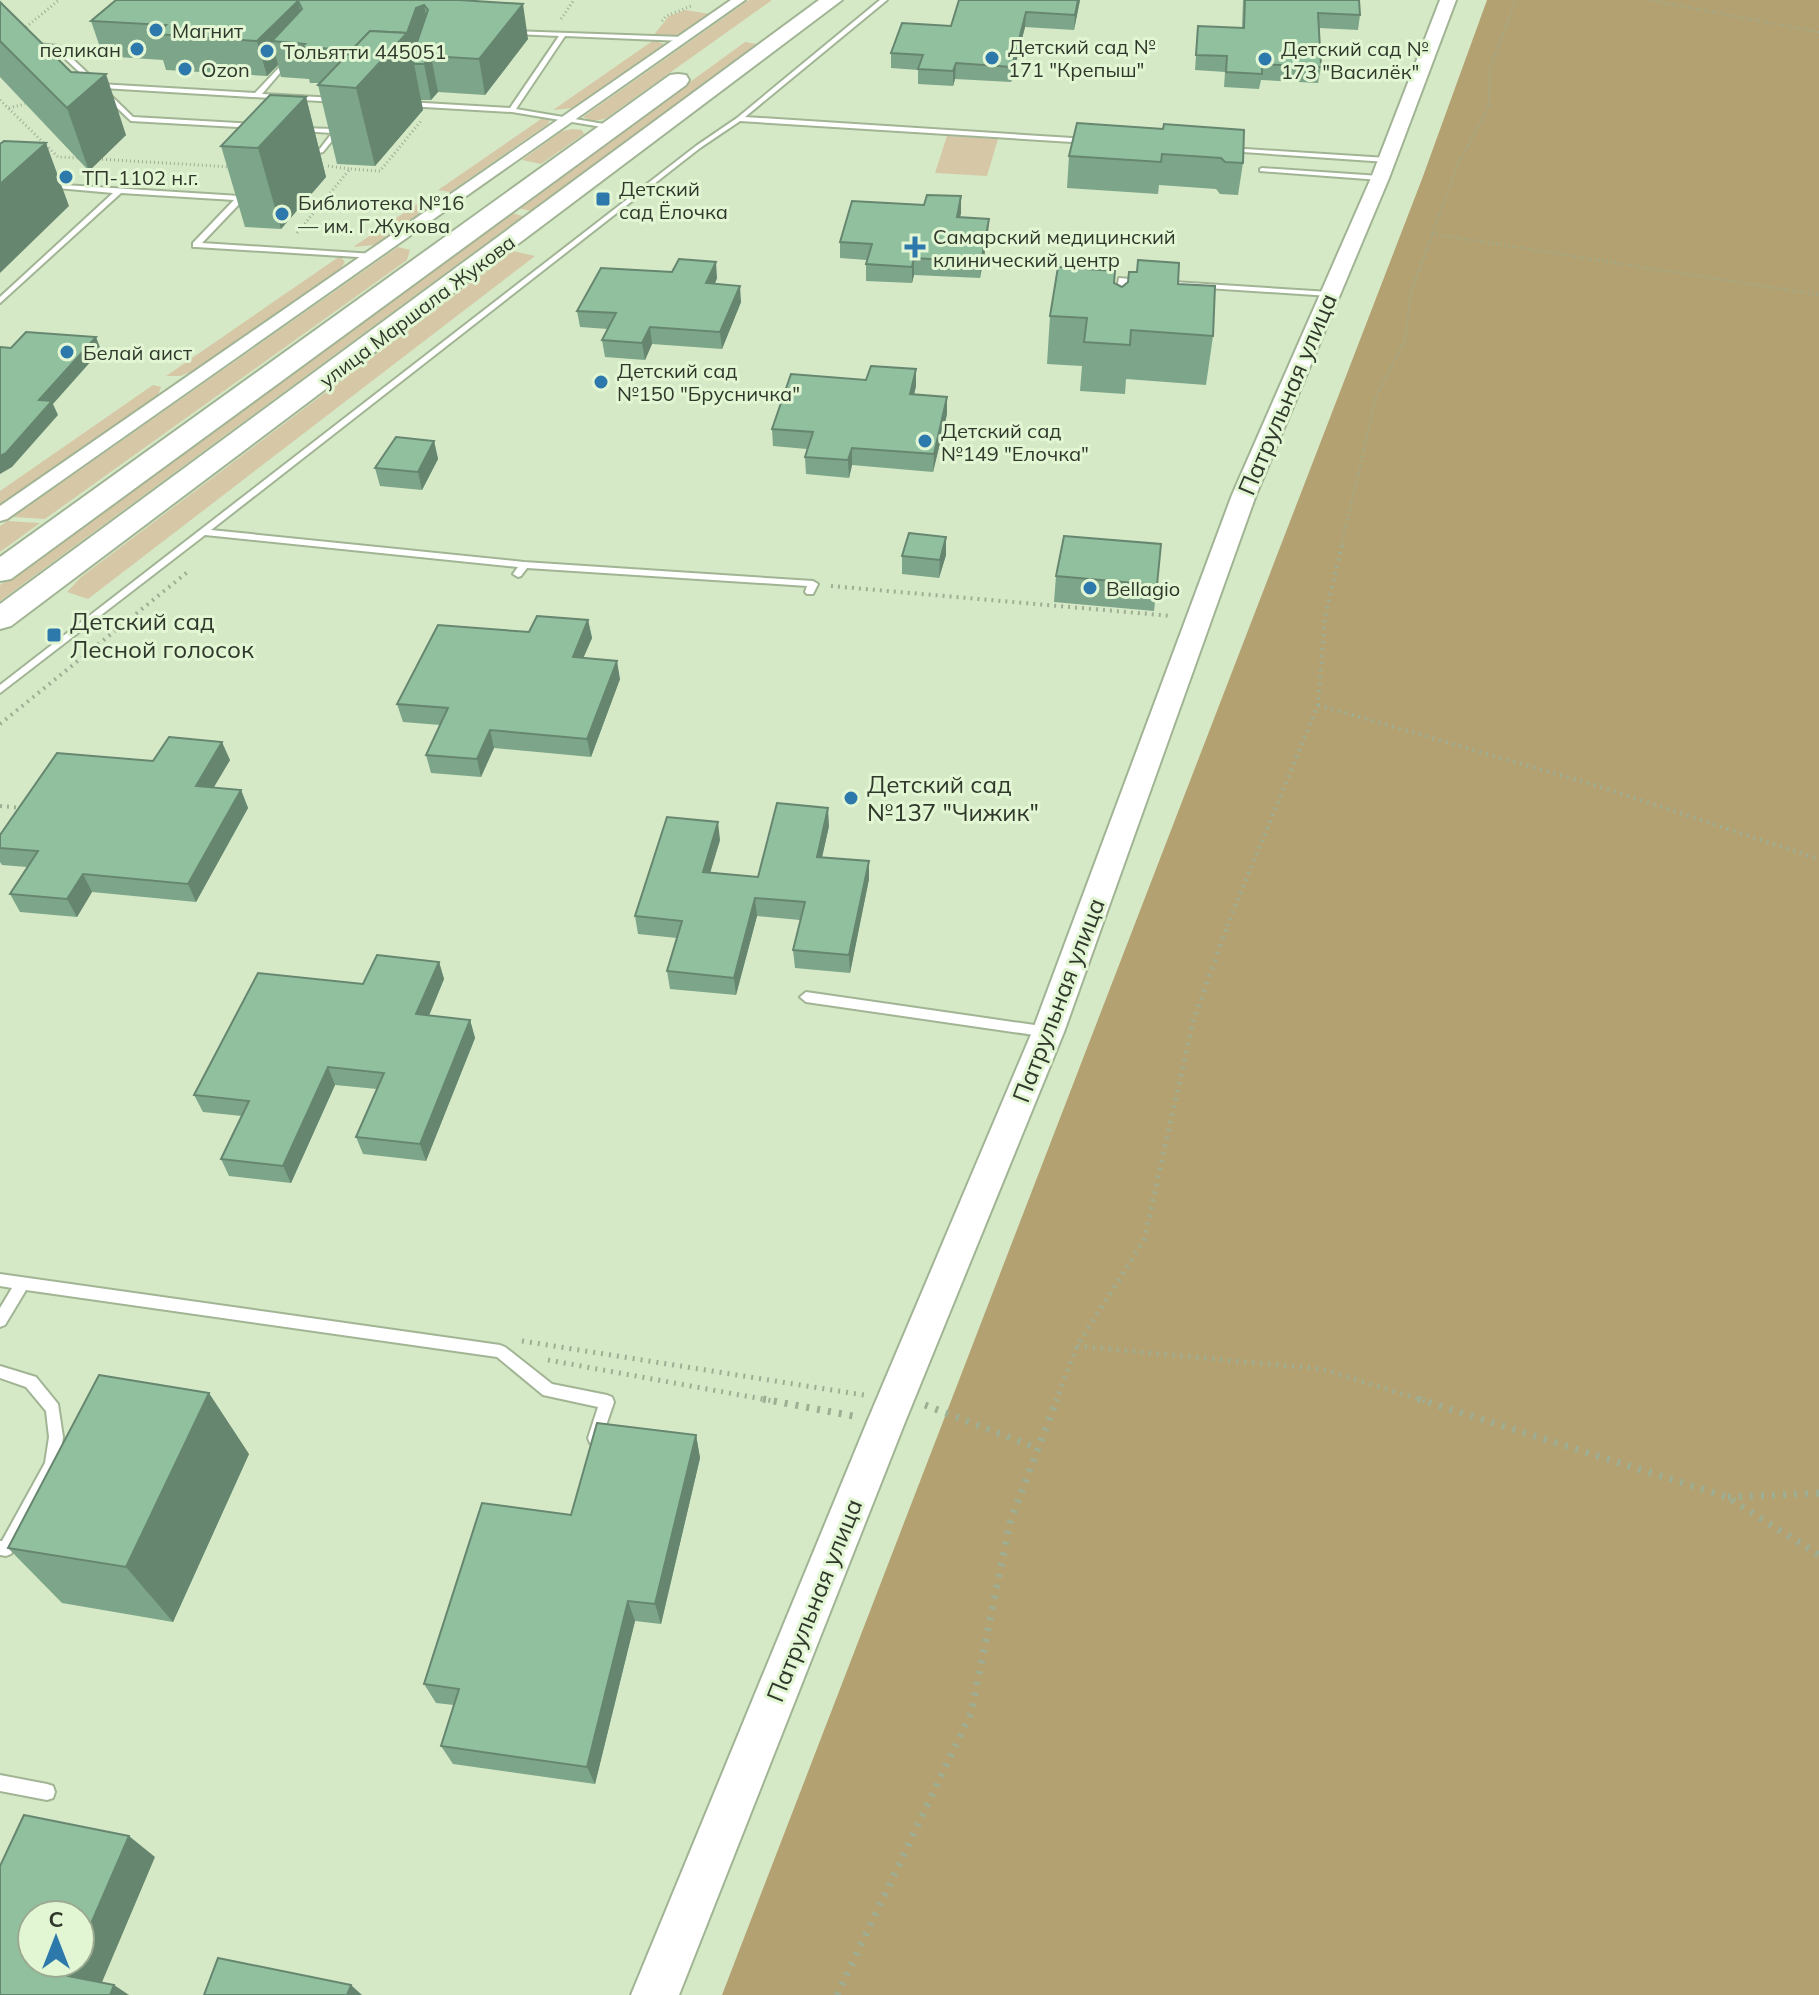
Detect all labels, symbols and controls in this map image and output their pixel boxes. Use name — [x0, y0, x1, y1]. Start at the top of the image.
place label: Магнит — [172, 18, 244, 43]
marker: Магнит — [147, 21, 165, 39]
place label: Детский сад № 171 "Крепыш" — [1008, 34, 1156, 82]
place label: Детский сад № 173 "Василёк" — [1281, 36, 1429, 84]
place label: пеликан — [39, 37, 121, 62]
place label: Тольятти 445051 — [283, 39, 446, 64]
marker: пеликан — [128, 40, 146, 58]
marker: Тольятти 445051 — [258, 42, 276, 60]
marker: Детский сад № 171 "Крепыш" — [983, 49, 1001, 67]
marker: Детский сад № 173 "Василёк" — [1256, 50, 1274, 68]
place label: Ozon — [201, 57, 250, 82]
marker: Ozon — [176, 60, 194, 78]
place label: ТП-1102 н.г. — [82, 165, 198, 190]
marker: ТП-1102 н.г. — [57, 168, 75, 186]
place label: Детский сад Ёлочка — [619, 176, 728, 224]
place label: Библиотека №16 — им. Г.Жукова — [298, 190, 464, 238]
marker: Детский сад Ёлочка — [594, 190, 612, 208]
marker: Библиотека №16 — им. Г.Жукова — [273, 205, 291, 223]
place label: Самарский медицинский клинический центр — [933, 224, 1176, 272]
street label: улица Маршала Жукова — [314, 229, 520, 393]
marker: Самарский медицинский клинический центр — [904, 236, 926, 258]
street label: Патрульная улица — [1231, 289, 1343, 499]
place label: Белай аист — [83, 340, 193, 365]
marker: Белай аист — [58, 343, 76, 361]
place label: Детский сад №150 "Брусничка" — [617, 358, 800, 406]
marker: Детский сад №150 "Брусничка" — [592, 373, 610, 391]
place label: Детский сад №149 "Елочка" — [941, 418, 1089, 466]
marker: Детский сад №149 "Елочка" — [916, 432, 934, 450]
place label: Bellagio — [1106, 576, 1180, 601]
marker: Bellagio — [1081, 579, 1099, 597]
place label: Детский сад Лесной голосок — [70, 606, 254, 664]
marker: Детский сад Лесной голосок — [45, 626, 63, 644]
place label: Детский сад №137 "Чижик" — [867, 769, 1039, 827]
marker: Детский сад №137 "Чижик" — [842, 789, 860, 807]
street label: Патрульная улица — [1005, 894, 1111, 1106]
street label: Патрульная улица — [760, 1494, 868, 1706]
north arrow — [16, 1899, 96, 1979]
text: С — [48, 1905, 64, 1933]

